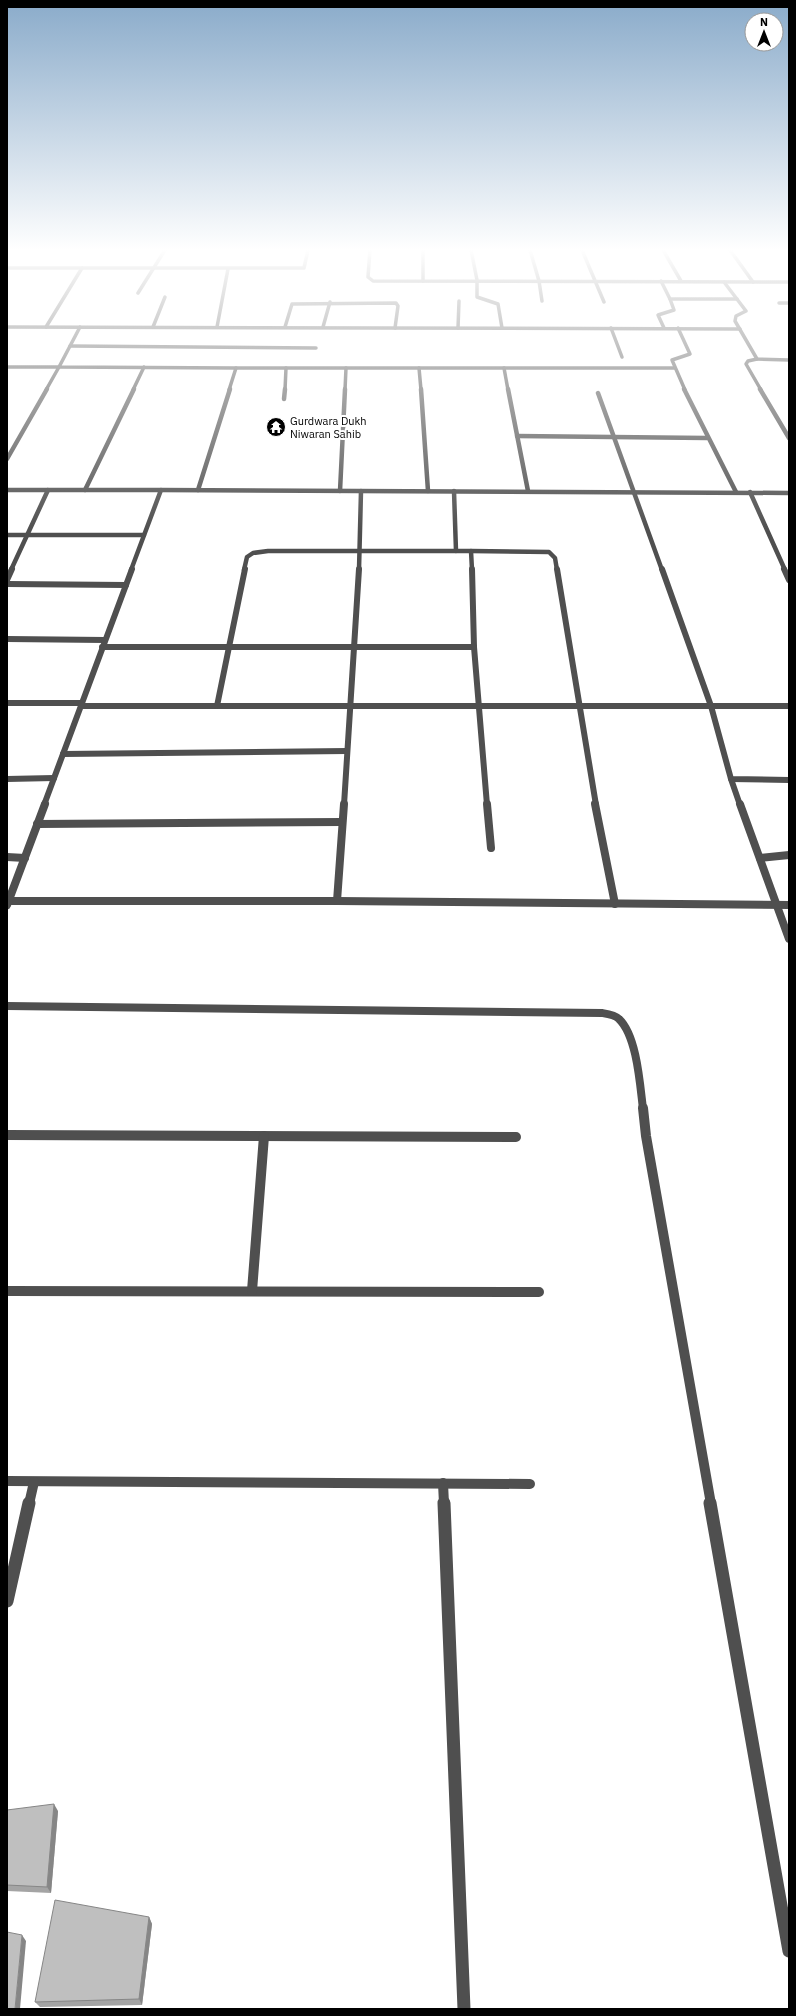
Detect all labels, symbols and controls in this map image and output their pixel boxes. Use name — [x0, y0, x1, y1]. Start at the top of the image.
north arrow — [744, 12, 784, 52]
text: N — [760, 15, 768, 29]
place label: Gurdwara Dukh Niwaran Sahib — [290, 414, 367, 441]
temple icon: Gurdwara Dukh Niwaran Sahib — [265, 416, 287, 438]

